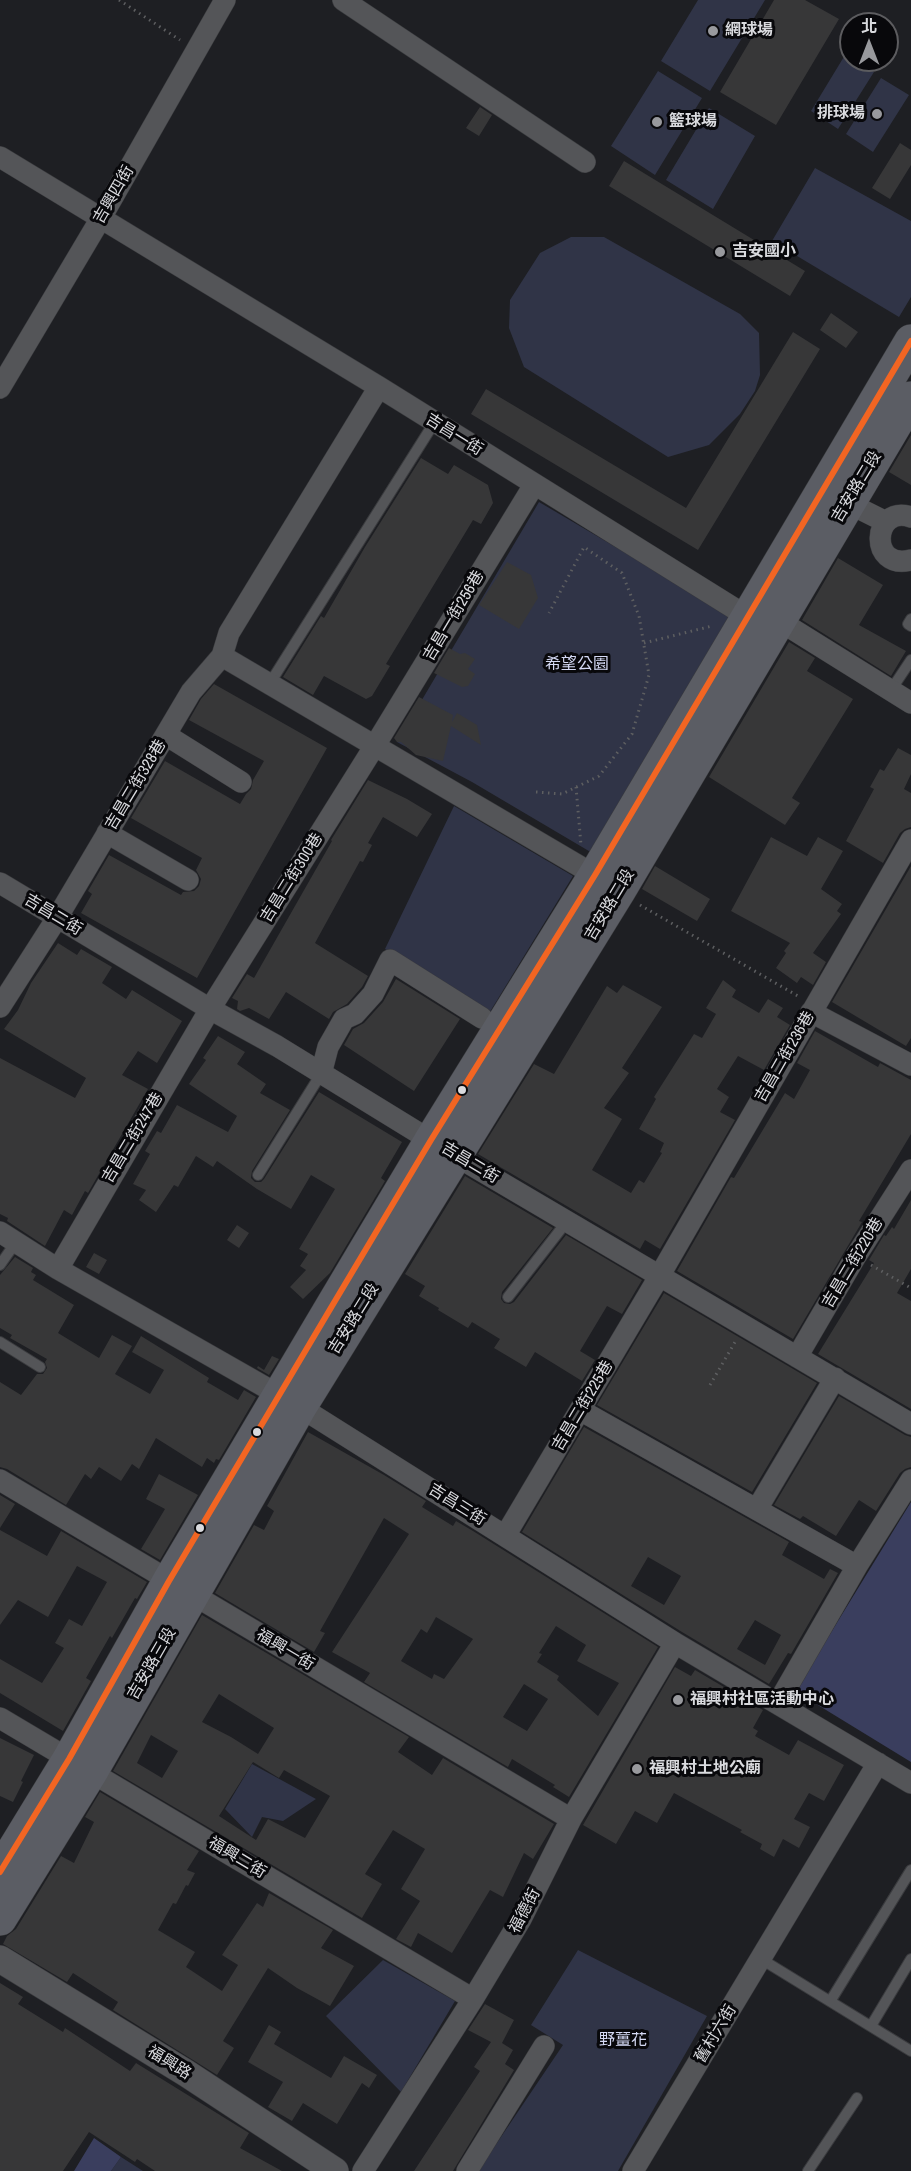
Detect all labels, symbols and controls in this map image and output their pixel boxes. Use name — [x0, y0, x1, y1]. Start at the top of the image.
north arrow — [839, 12, 899, 72]
text: 北 — [861, 15, 877, 37]
place label: 網球場 — [725, 21, 773, 41]
marker: 網球場 — [706, 24, 720, 38]
place label: 排球場 — [817, 104, 865, 124]
marker: 排球場 — [870, 107, 884, 121]
place label: 籃球場 — [669, 112, 717, 132]
marker: 籃球場 — [650, 115, 664, 129]
street label: 吉興四街 — [90, 162, 138, 228]
place label: 吉安國小 — [732, 242, 796, 262]
marker: 吉安國小 — [713, 245, 727, 259]
street label: 吉昌一街 — [422, 410, 486, 460]
street label: 吉安路二段 — [828, 448, 886, 526]
street label: 吉昌一街256巷 — [420, 567, 488, 665]
park label: 希望公園 — [545, 655, 609, 675]
street label: 吉昌二街328巷 — [102, 736, 170, 834]
street label: 吉昌二街300巷 — [257, 830, 327, 926]
street label: 吉安路二段 — [581, 866, 639, 944]
street label: 吉昌二街 — [21, 890, 85, 940]
street label: 吉昌二街236巷 — [751, 1008, 819, 1106]
unlabelled marker — [456, 1084, 468, 1096]
street label: 吉昌二街247巷 — [99, 1089, 167, 1187]
street label: 吉昌二街 — [438, 1138, 502, 1188]
street label: 吉昌二街220巷 — [819, 1214, 887, 1312]
street label: 吉安路二段 — [325, 1280, 383, 1358]
street label: 吉昌二街225巷 — [549, 1357, 617, 1455]
unlabelled marker — [251, 1426, 263, 1438]
street label: 吉昌三街 — [425, 1480, 489, 1530]
unlabelled marker — [194, 1522, 206, 1534]
street label: 吉安路三段 — [124, 1625, 180, 1703]
street label: 福興一街 — [253, 1625, 317, 1675]
place label: 福興村社區活動中心 — [690, 1690, 834, 1710]
marker: 福興村社區活動中心 — [671, 1693, 685, 1707]
place label: 福興村土地公廟 — [649, 1759, 761, 1779]
marker: 福興村土地公廟 — [630, 1762, 644, 1776]
street label: 福興二街 — [205, 1833, 269, 1883]
street label: 福德街 — [505, 1885, 545, 1937]
street label: 舊村六街 — [691, 2002, 741, 2066]
park label: 野薑花 — [599, 2031, 647, 2051]
street label: 福興路 — [144, 2042, 194, 2084]

